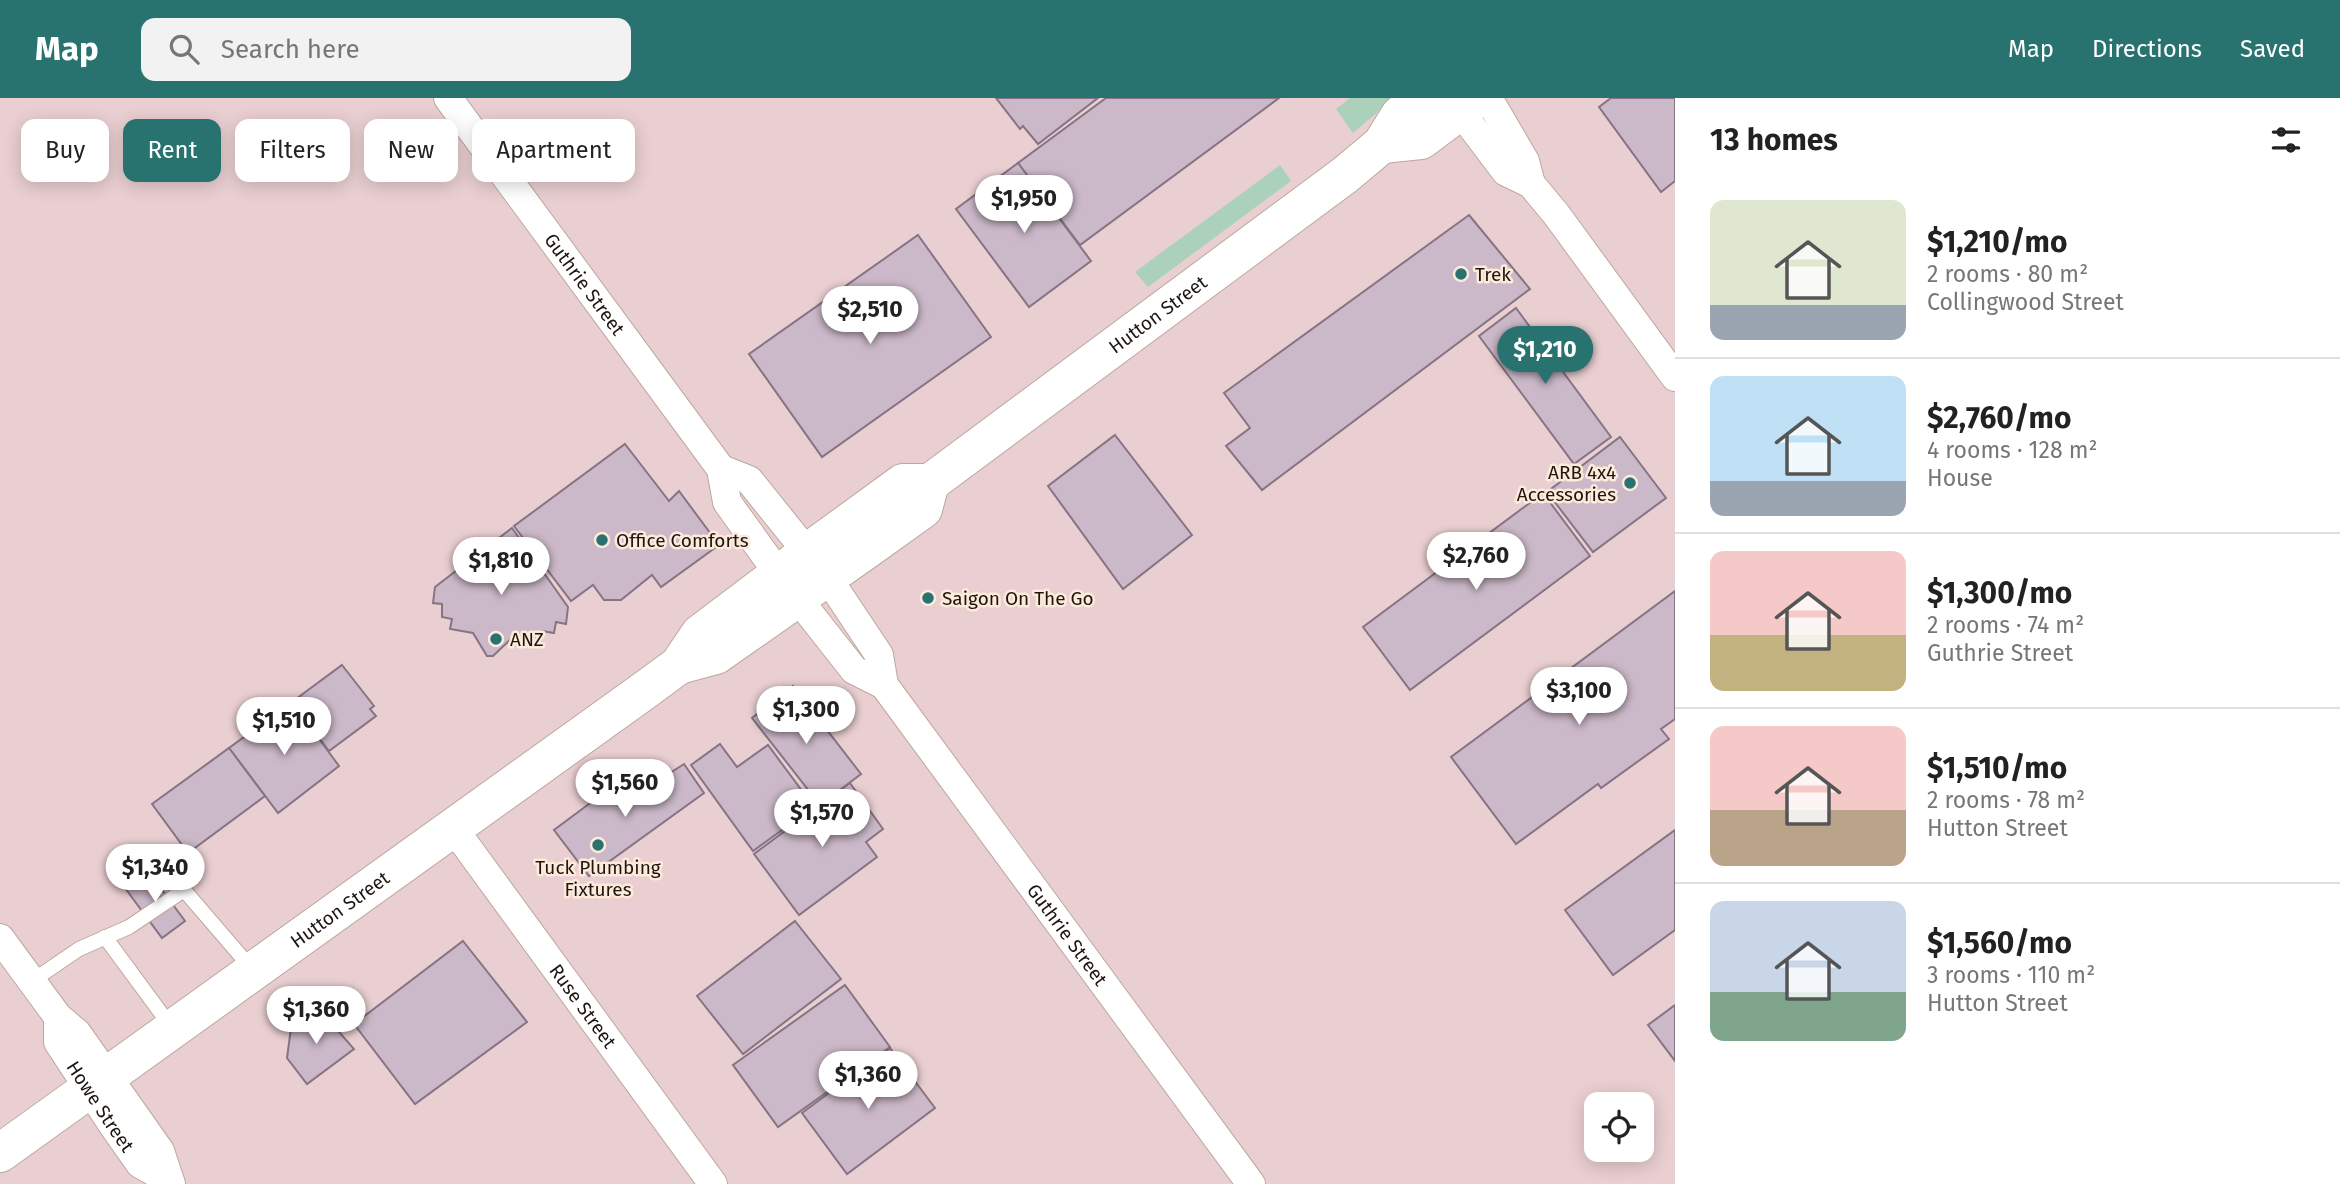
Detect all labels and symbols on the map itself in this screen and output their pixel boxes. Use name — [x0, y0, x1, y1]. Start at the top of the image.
pin: $1,950 — [967, 176, 1081, 235]
street label: Guthrie Street — [539, 229, 630, 340]
place label: Trek — [1475, 263, 1511, 286]
marker: Trek — [1453, 266, 1469, 282]
street label: Hutton Street — [1104, 271, 1211, 358]
pin: $2,510 — [813, 286, 927, 346]
pin: $1,210 — [1488, 327, 1602, 386]
place label: ARB 4x4 Accessories — [1517, 461, 1616, 506]
marker: ARB 4x4 Accessories — [1622, 475, 1638, 491]
place label: Office Comforts — [616, 529, 749, 552]
marker: Office Comforts — [594, 532, 610, 548]
pin: $2,760 — [1419, 532, 1533, 592]
pin: $1,810 — [444, 538, 558, 597]
place label: Saigon On The Go — [942, 587, 1094, 610]
marker: Saigon On The Go — [920, 590, 936, 606]
place label: ANZ — [510, 628, 544, 651]
marker: ANZ — [488, 631, 504, 647]
pin: $3,100 — [1522, 668, 1636, 727]
pin: $1,300 — [749, 686, 863, 746]
pin: $1,510 — [227, 698, 341, 757]
pin: $1,560 — [568, 760, 682, 819]
pin: $1,570 — [765, 790, 879, 849]
marker: Tuck Plumbing Fixtures — [590, 837, 606, 853]
pin: $1,340 — [98, 844, 212, 904]
place label: Tuck Plumbing Fixtures — [535, 856, 661, 901]
street label: Hutton Street — [286, 866, 394, 953]
street label: Guthrie Street — [1022, 879, 1112, 990]
street label: Ruse Street — [544, 960, 621, 1053]
pin: $1,360 — [259, 986, 373, 1046]
pin: $1,360 — [811, 1052, 925, 1111]
street label: Howe Street — [62, 1057, 139, 1157]

